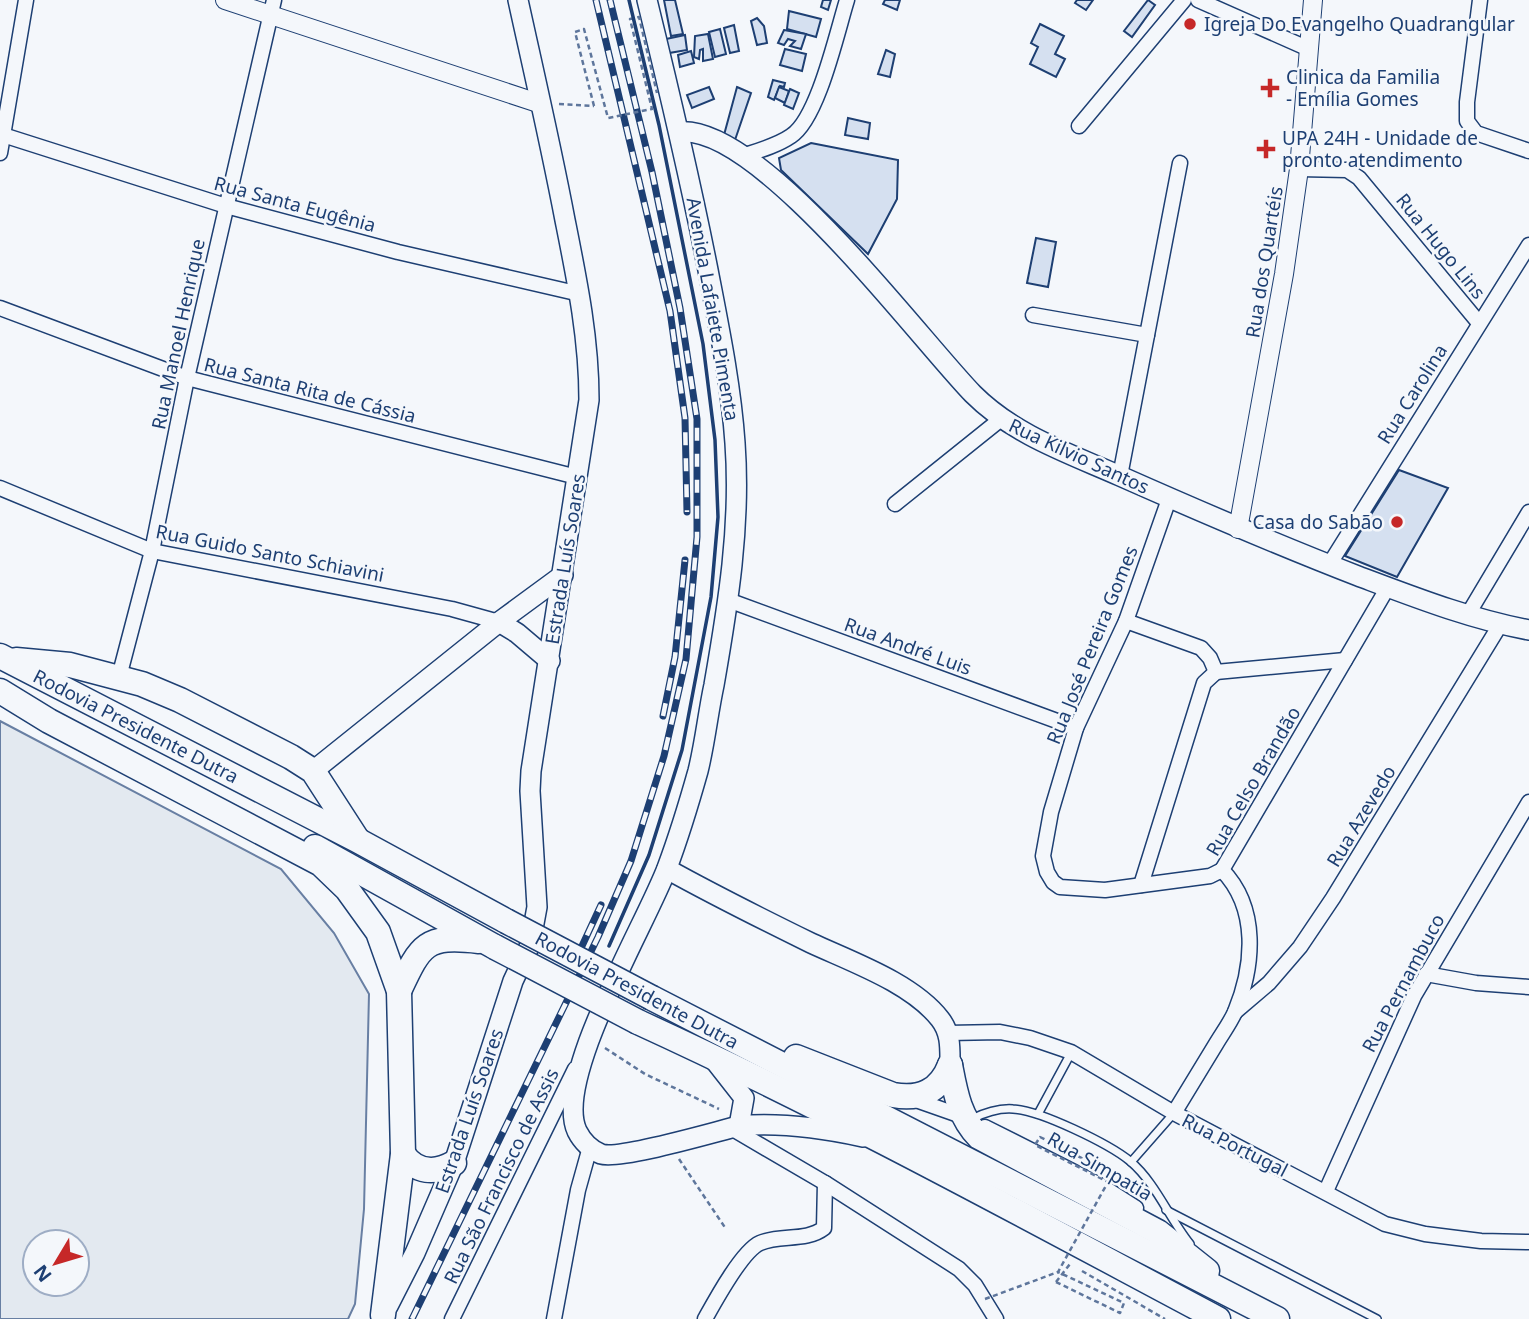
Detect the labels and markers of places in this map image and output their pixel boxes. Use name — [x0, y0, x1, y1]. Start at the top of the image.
place label: Igreja Do Evangelho Quadrangular — [1204, 11, 1515, 37]
marker: Igreja Do Evangelho Quadrangular — [1182, 16, 1198, 32]
place label: Clinica da Familia - Emília Gomes — [1286, 64, 1440, 112]
marker: Clinica da Familia - Emília Gomes — [1260, 78, 1280, 98]
place label: UPA 24H - Unidade de pronto atendimento — [1282, 125, 1478, 173]
marker: UPA 24H - Unidade de pronto atendimento — [1256, 139, 1276, 159]
place label: Casa do Sabão — [1253, 509, 1383, 535]
marker: Casa do Sabão — [1389, 514, 1405, 530]

